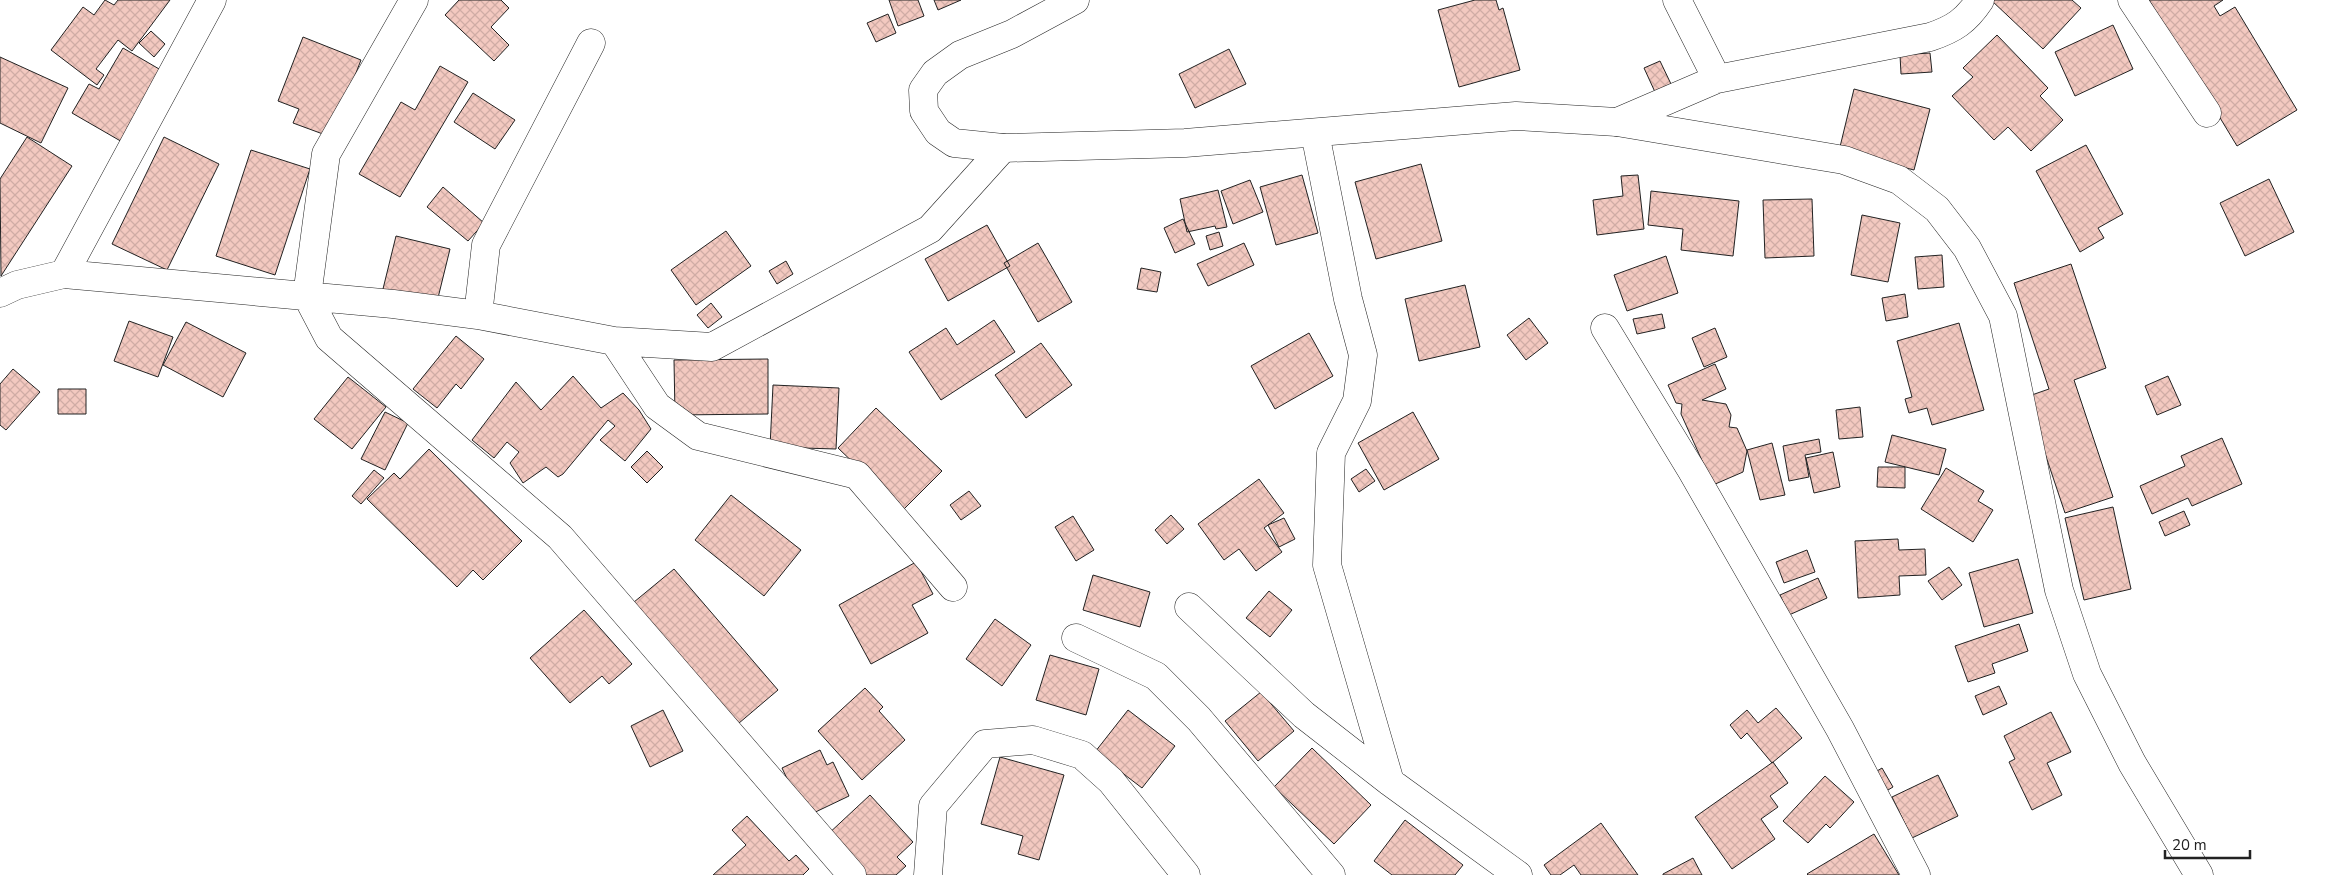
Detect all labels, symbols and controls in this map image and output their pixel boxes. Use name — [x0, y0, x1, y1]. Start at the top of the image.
scale bar — [2165, 828, 2250, 860]
text: 20 m — [2172, 835, 2207, 855]

